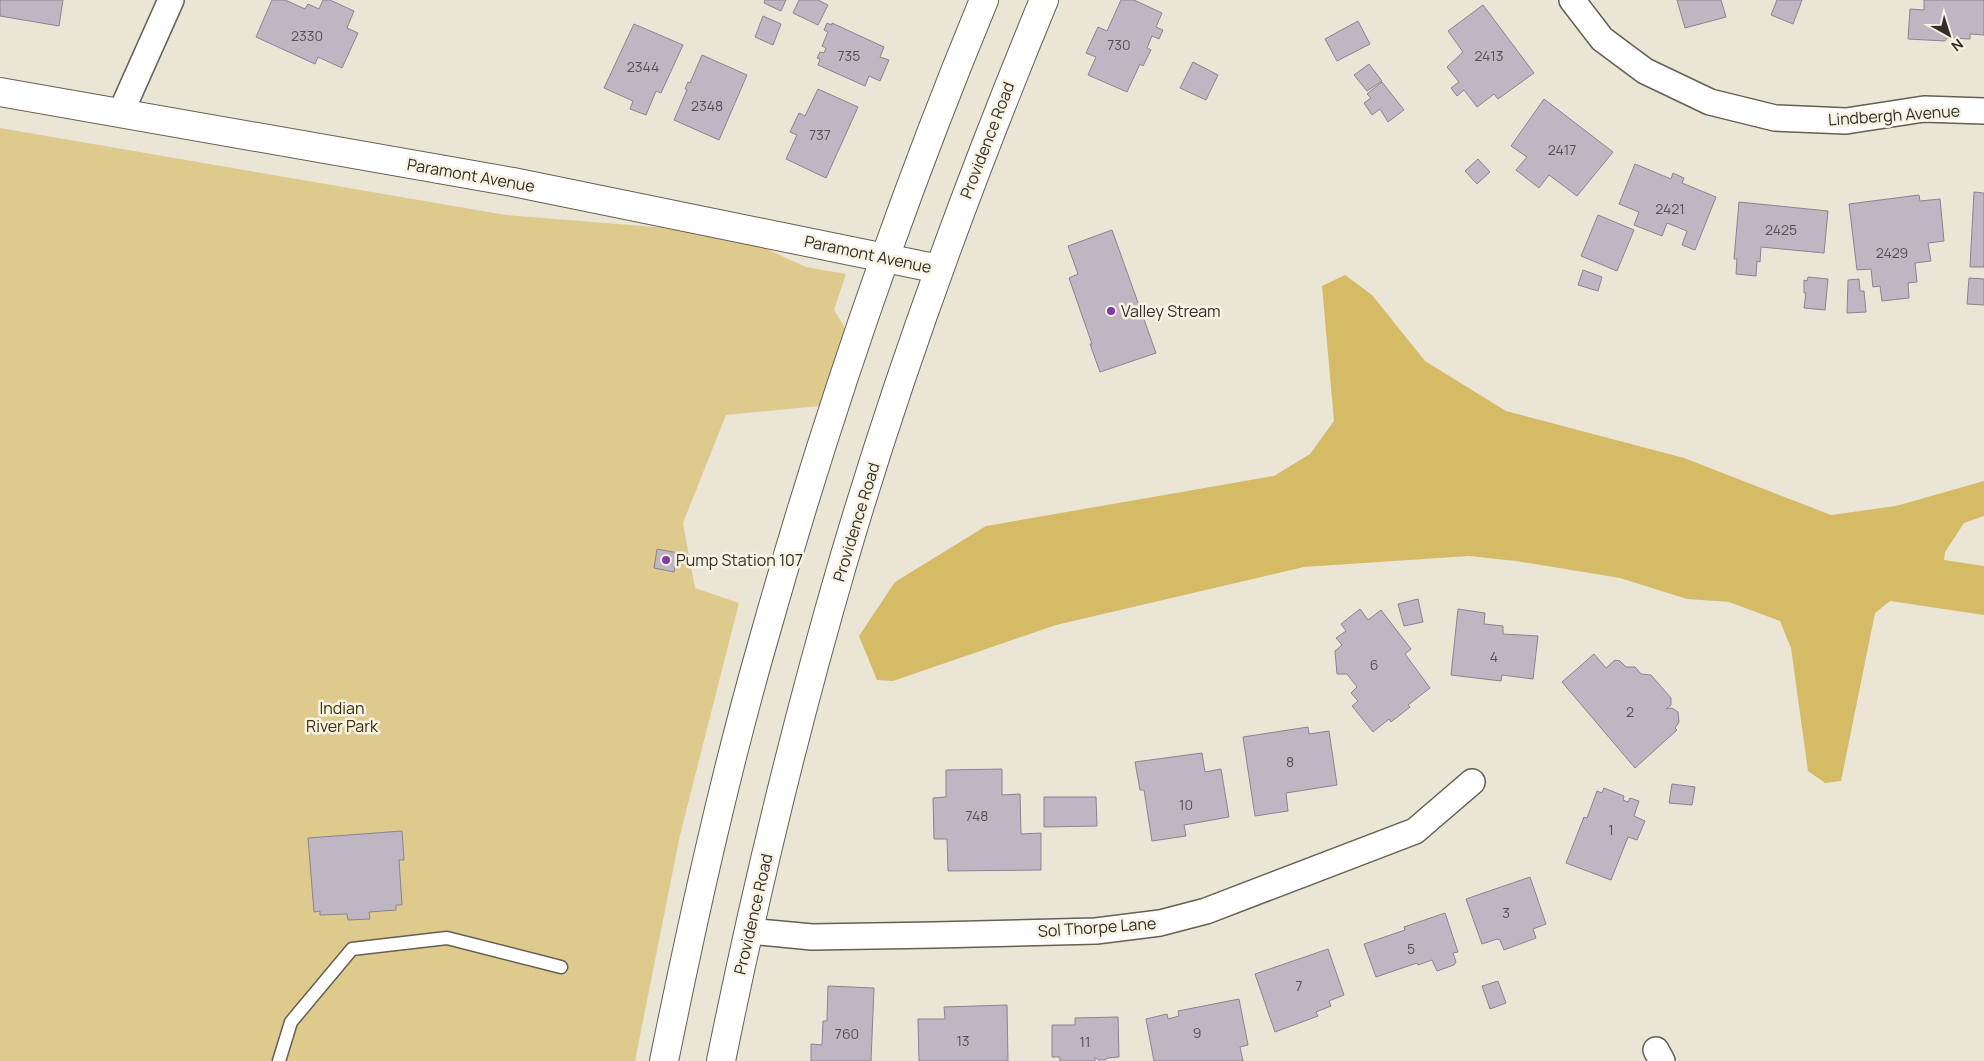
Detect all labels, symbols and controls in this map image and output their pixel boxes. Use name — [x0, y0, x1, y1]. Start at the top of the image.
north arrow — [1924, 10, 1974, 60]
house number: 2330 — [291, 26, 323, 45]
house number: 730 — [1107, 35, 1131, 54]
text: N — [1948, 35, 1967, 56]
house number: 735 — [838, 46, 860, 65]
house number: 2413 — [1474, 46, 1504, 65]
house number: 2344 — [627, 57, 659, 76]
street label: Providence Road — [955, 78, 1019, 202]
house number: 2348 — [691, 96, 723, 115]
street label: Lindbergh Avenue — [1827, 99, 1961, 131]
house number: 737 — [809, 125, 831, 144]
house number: 2417 — [1548, 140, 1576, 159]
street label: Paramont Avenue — [405, 153, 537, 197]
house number: 2421 — [1655, 199, 1685, 218]
house number: 2425 — [1765, 220, 1797, 239]
street label: Paramont Avenue — [802, 230, 934, 278]
house number: 2429 — [1876, 243, 1908, 262]
place label: Valley Stream — [1121, 300, 1221, 322]
marker: Valley Stream — [1105, 305, 1117, 317]
street label: Providence Road — [827, 460, 885, 584]
place label: Pump Station 107 — [676, 549, 803, 571]
marker: Pump Station 107 — [660, 554, 672, 566]
house number: 4 — [1490, 647, 1498, 666]
house number: 6 — [1370, 655, 1378, 674]
park label: Indian River Park — [306, 697, 379, 737]
house number: 2 — [1626, 702, 1634, 721]
house number: 8 — [1286, 752, 1294, 771]
house number: 10 — [1179, 795, 1193, 814]
house number: 748 — [966, 806, 988, 825]
house number: 1 — [1608, 820, 1614, 839]
street label: Providence Road — [728, 851, 778, 977]
house number: 3 — [1502, 903, 1510, 922]
street label: Sol Thorpe Lane — [1037, 912, 1157, 942]
house number: 5 — [1407, 939, 1415, 958]
house number: 7 — [1295, 976, 1303, 995]
house number: 9 — [1193, 1023, 1201, 1042]
house number: 760 — [835, 1024, 859, 1043]
house number: 13 — [956, 1031, 970, 1050]
house number: 11 — [1080, 1032, 1090, 1051]

